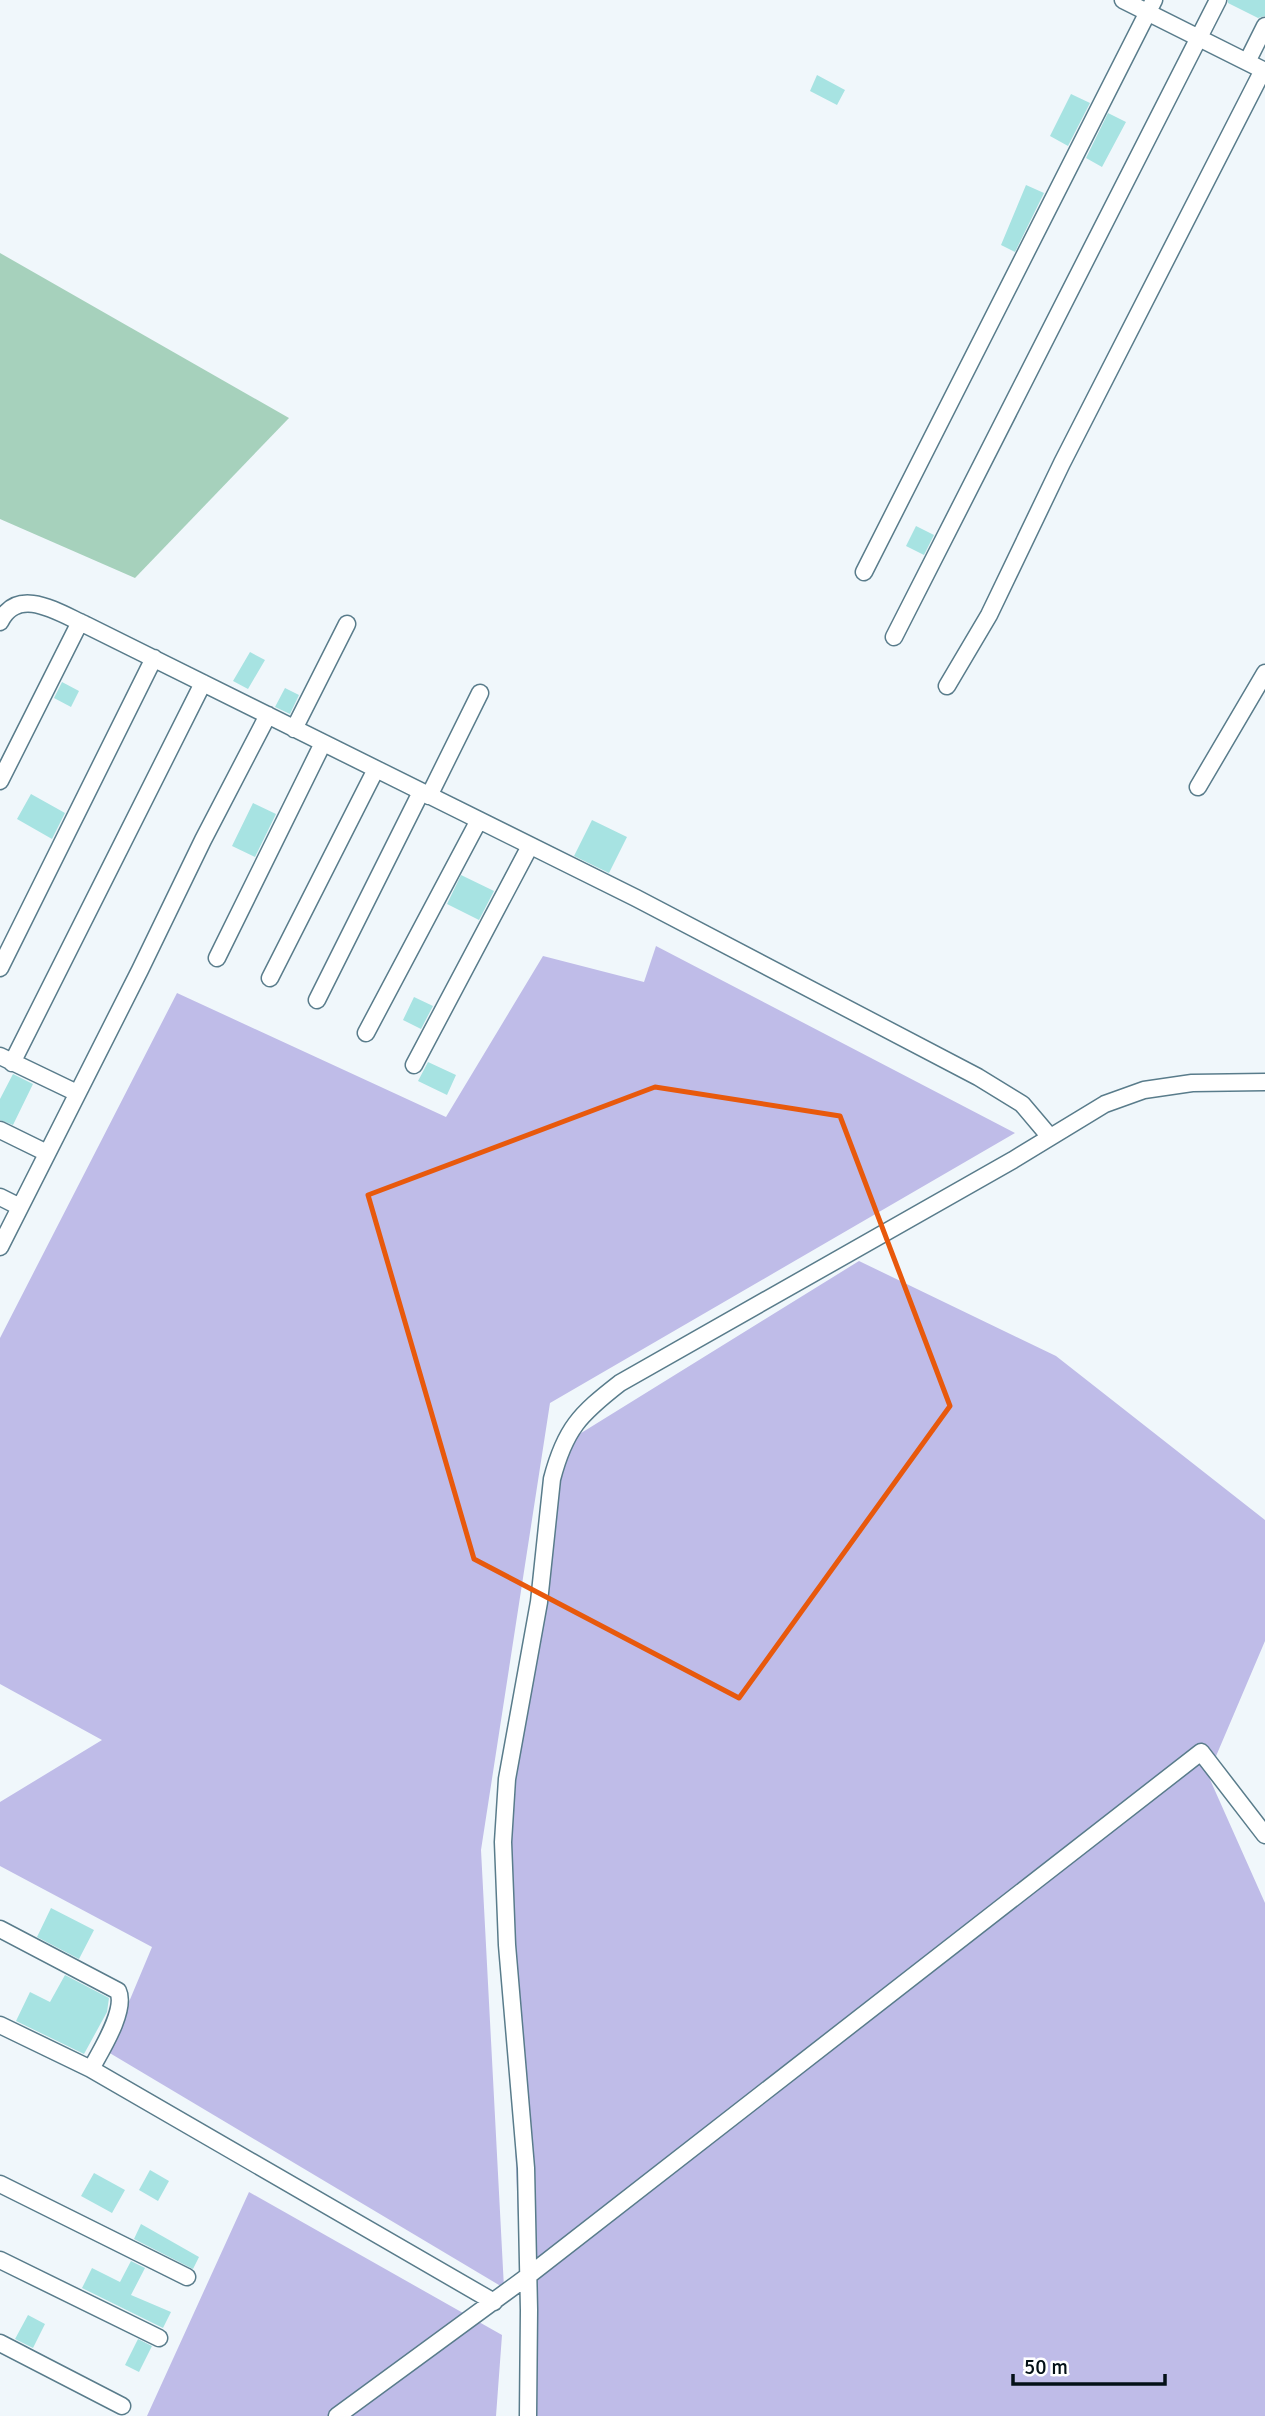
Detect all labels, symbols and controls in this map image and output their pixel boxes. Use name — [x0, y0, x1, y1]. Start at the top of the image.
scale bar — [1013, 2342, 1165, 2386]
text: 50 m — [1024, 2354, 1068, 2380]

